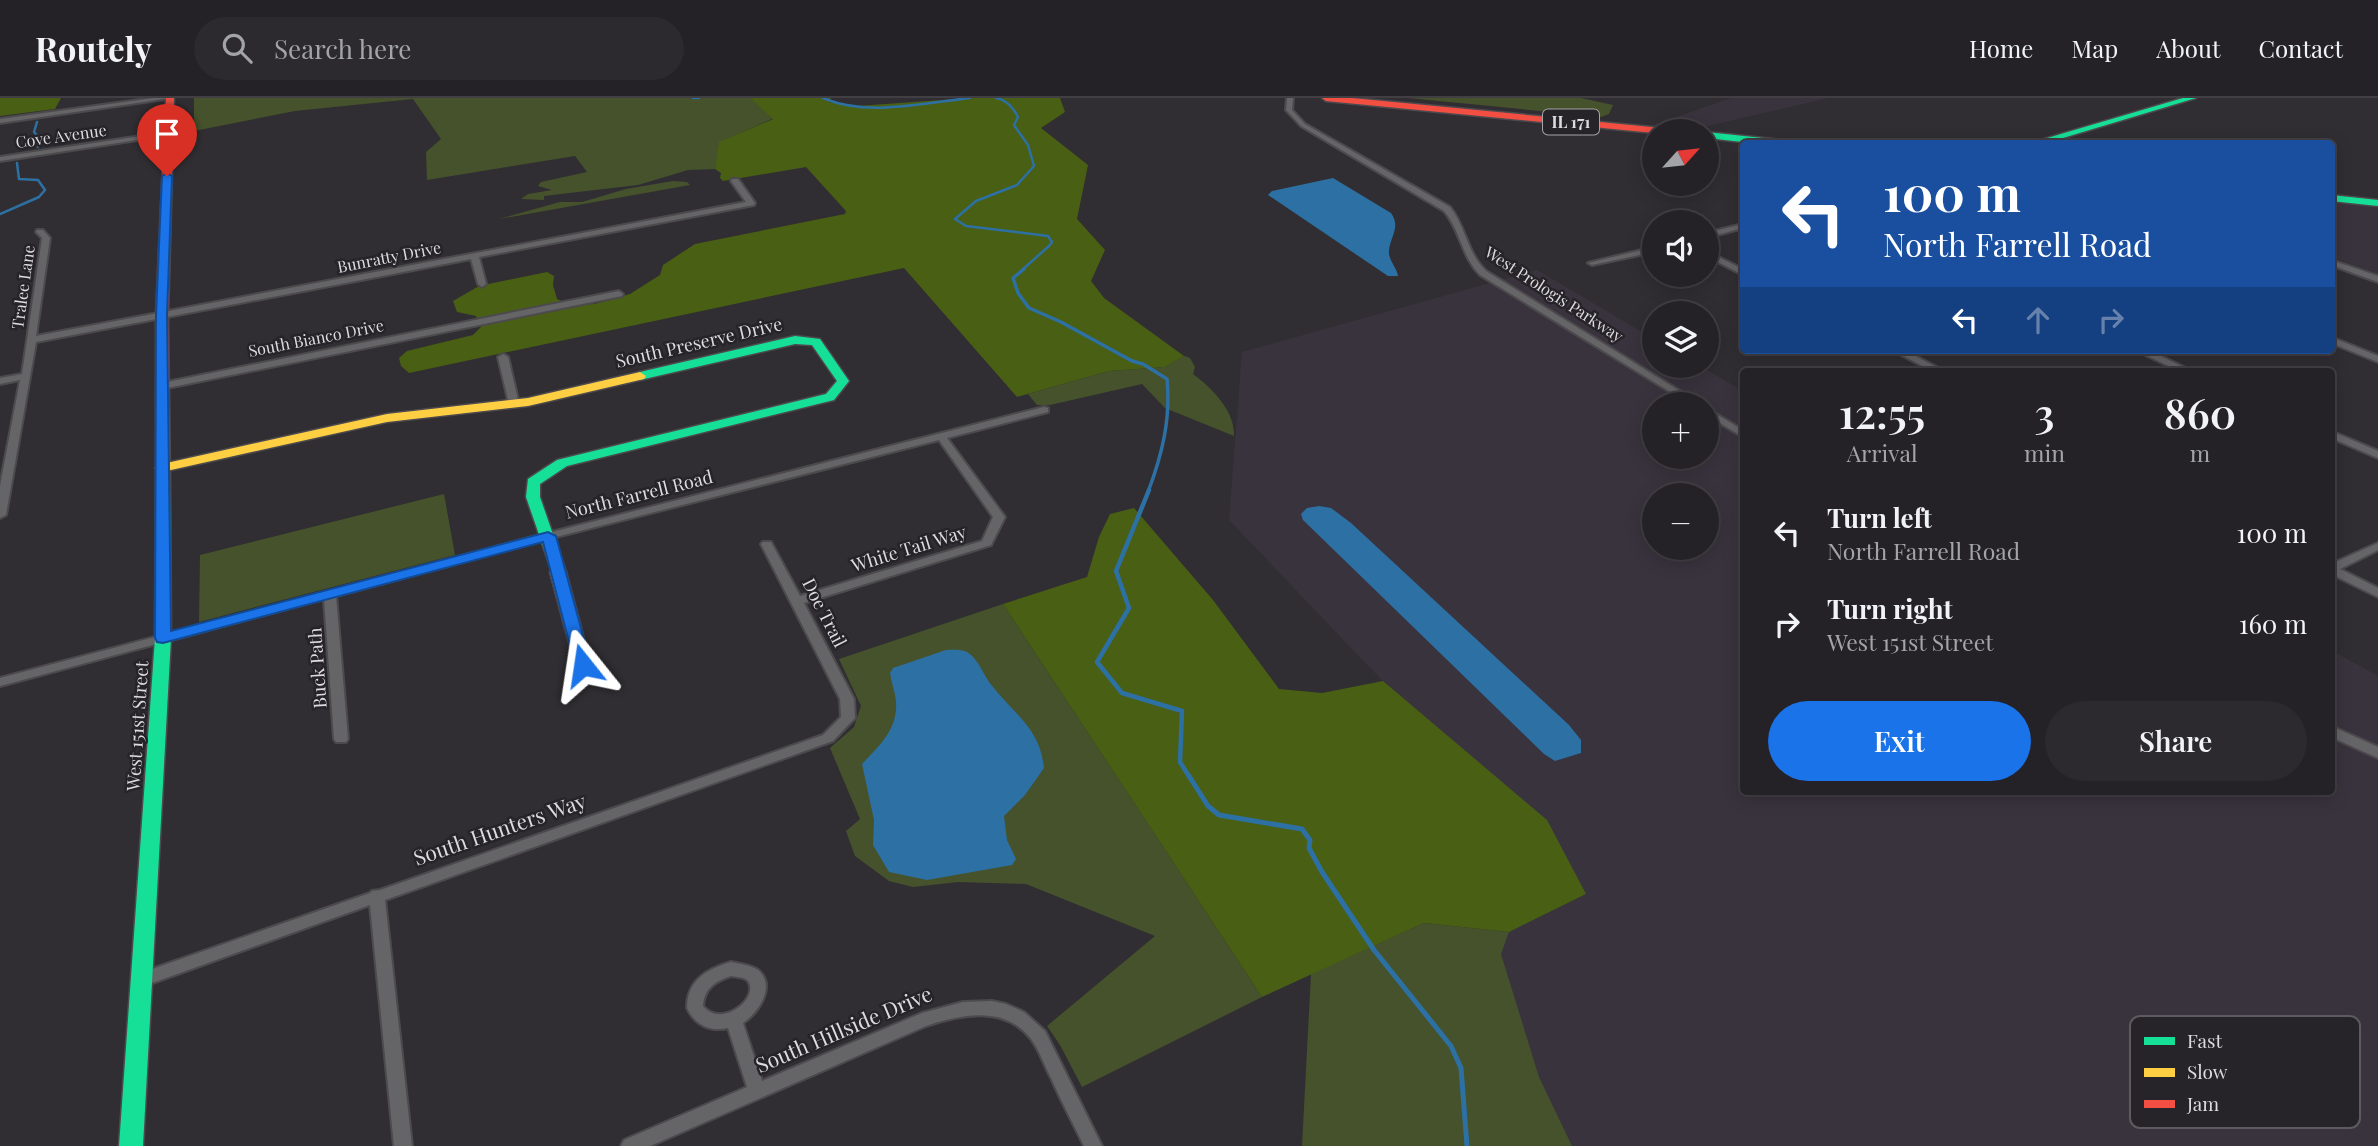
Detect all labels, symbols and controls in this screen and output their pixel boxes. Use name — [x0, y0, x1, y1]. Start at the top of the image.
search box — [194, 17, 684, 80]
text: Routely — [35, 26, 152, 70]
icon: search — [218, 29, 256, 67]
text: Search here — [274, 31, 411, 66]
text: Home — [1969, 32, 2033, 64]
text: Map — [2071, 32, 2118, 64]
text: About — [2156, 32, 2220, 64]
text: Contact — [2258, 32, 2343, 64]
pin — [137, 104, 197, 176]
road number: IL 171 — [1543, 110, 1599, 134]
icon: arrive — [148, 115, 186, 153]
street label: Cove Avenue — [14, 119, 108, 152]
north arrow — [1642, 119, 1718, 196]
map controls — [1642, 119, 1719, 560]
text: 100 m — [1883, 159, 2021, 224]
icon: left — [1768, 168, 1859, 259]
button: sound — [1642, 210, 1719, 287]
text: North Farrell Road — [1883, 222, 2152, 265]
street label: Bunratty Drive — [335, 236, 443, 277]
street label: West Prologis Parkway — [1480, 240, 1628, 346]
street label: Tralee Lane — [6, 244, 39, 330]
button: layers — [1642, 301, 1719, 378]
icon: left — [1946, 301, 1984, 339]
icon: ahead — [2019, 301, 2057, 339]
icon: right — [2092, 301, 2130, 339]
street label: South Preserve Drive — [613, 311, 784, 373]
street label: South Bianco Drive — [246, 314, 385, 361]
text: 12:55 — [1839, 384, 1925, 440]
text: 3 — [2035, 384, 2055, 440]
text: 860 — [2164, 384, 2236, 440]
button: + — [1642, 392, 1719, 469]
text: Arrival — [1847, 437, 1917, 468]
text: min — [2024, 437, 2065, 468]
text: m — [2190, 437, 2210, 468]
street label: North Farrell Road — [563, 464, 716, 524]
button: − — [1642, 483, 1719, 560]
text: Turn left — [1827, 500, 1932, 535]
icon: left — [1768, 514, 1806, 552]
text: 100 m — [2237, 515, 2307, 550]
street label: White Tail Way — [847, 519, 969, 577]
text: North Farrell Road — [1827, 535, 2020, 566]
street label: Doe Trail — [797, 574, 853, 651]
text: Turn right — [1827, 591, 1953, 626]
icon: right — [1768, 605, 1806, 643]
text: 160 m — [2239, 606, 2307, 641]
street label: Buck Path — [302, 626, 332, 709]
text: West 151st Street — [1827, 626, 1993, 657]
position arrow — [546, 628, 620, 702]
street label: West 151st Street — [120, 660, 154, 793]
button: Exit — [1768, 701, 2031, 781]
button: Share — [2045, 701, 2307, 781]
street label: South Hunters Way — [409, 785, 590, 871]
street label: South Hillside Drive — [751, 978, 936, 1078]
legend — [2130, 1016, 2360, 1128]
text: Fast — [2187, 1027, 2223, 1053]
text: Slow — [2187, 1058, 2228, 1084]
text: Jam — [2186, 1090, 2219, 1116]

